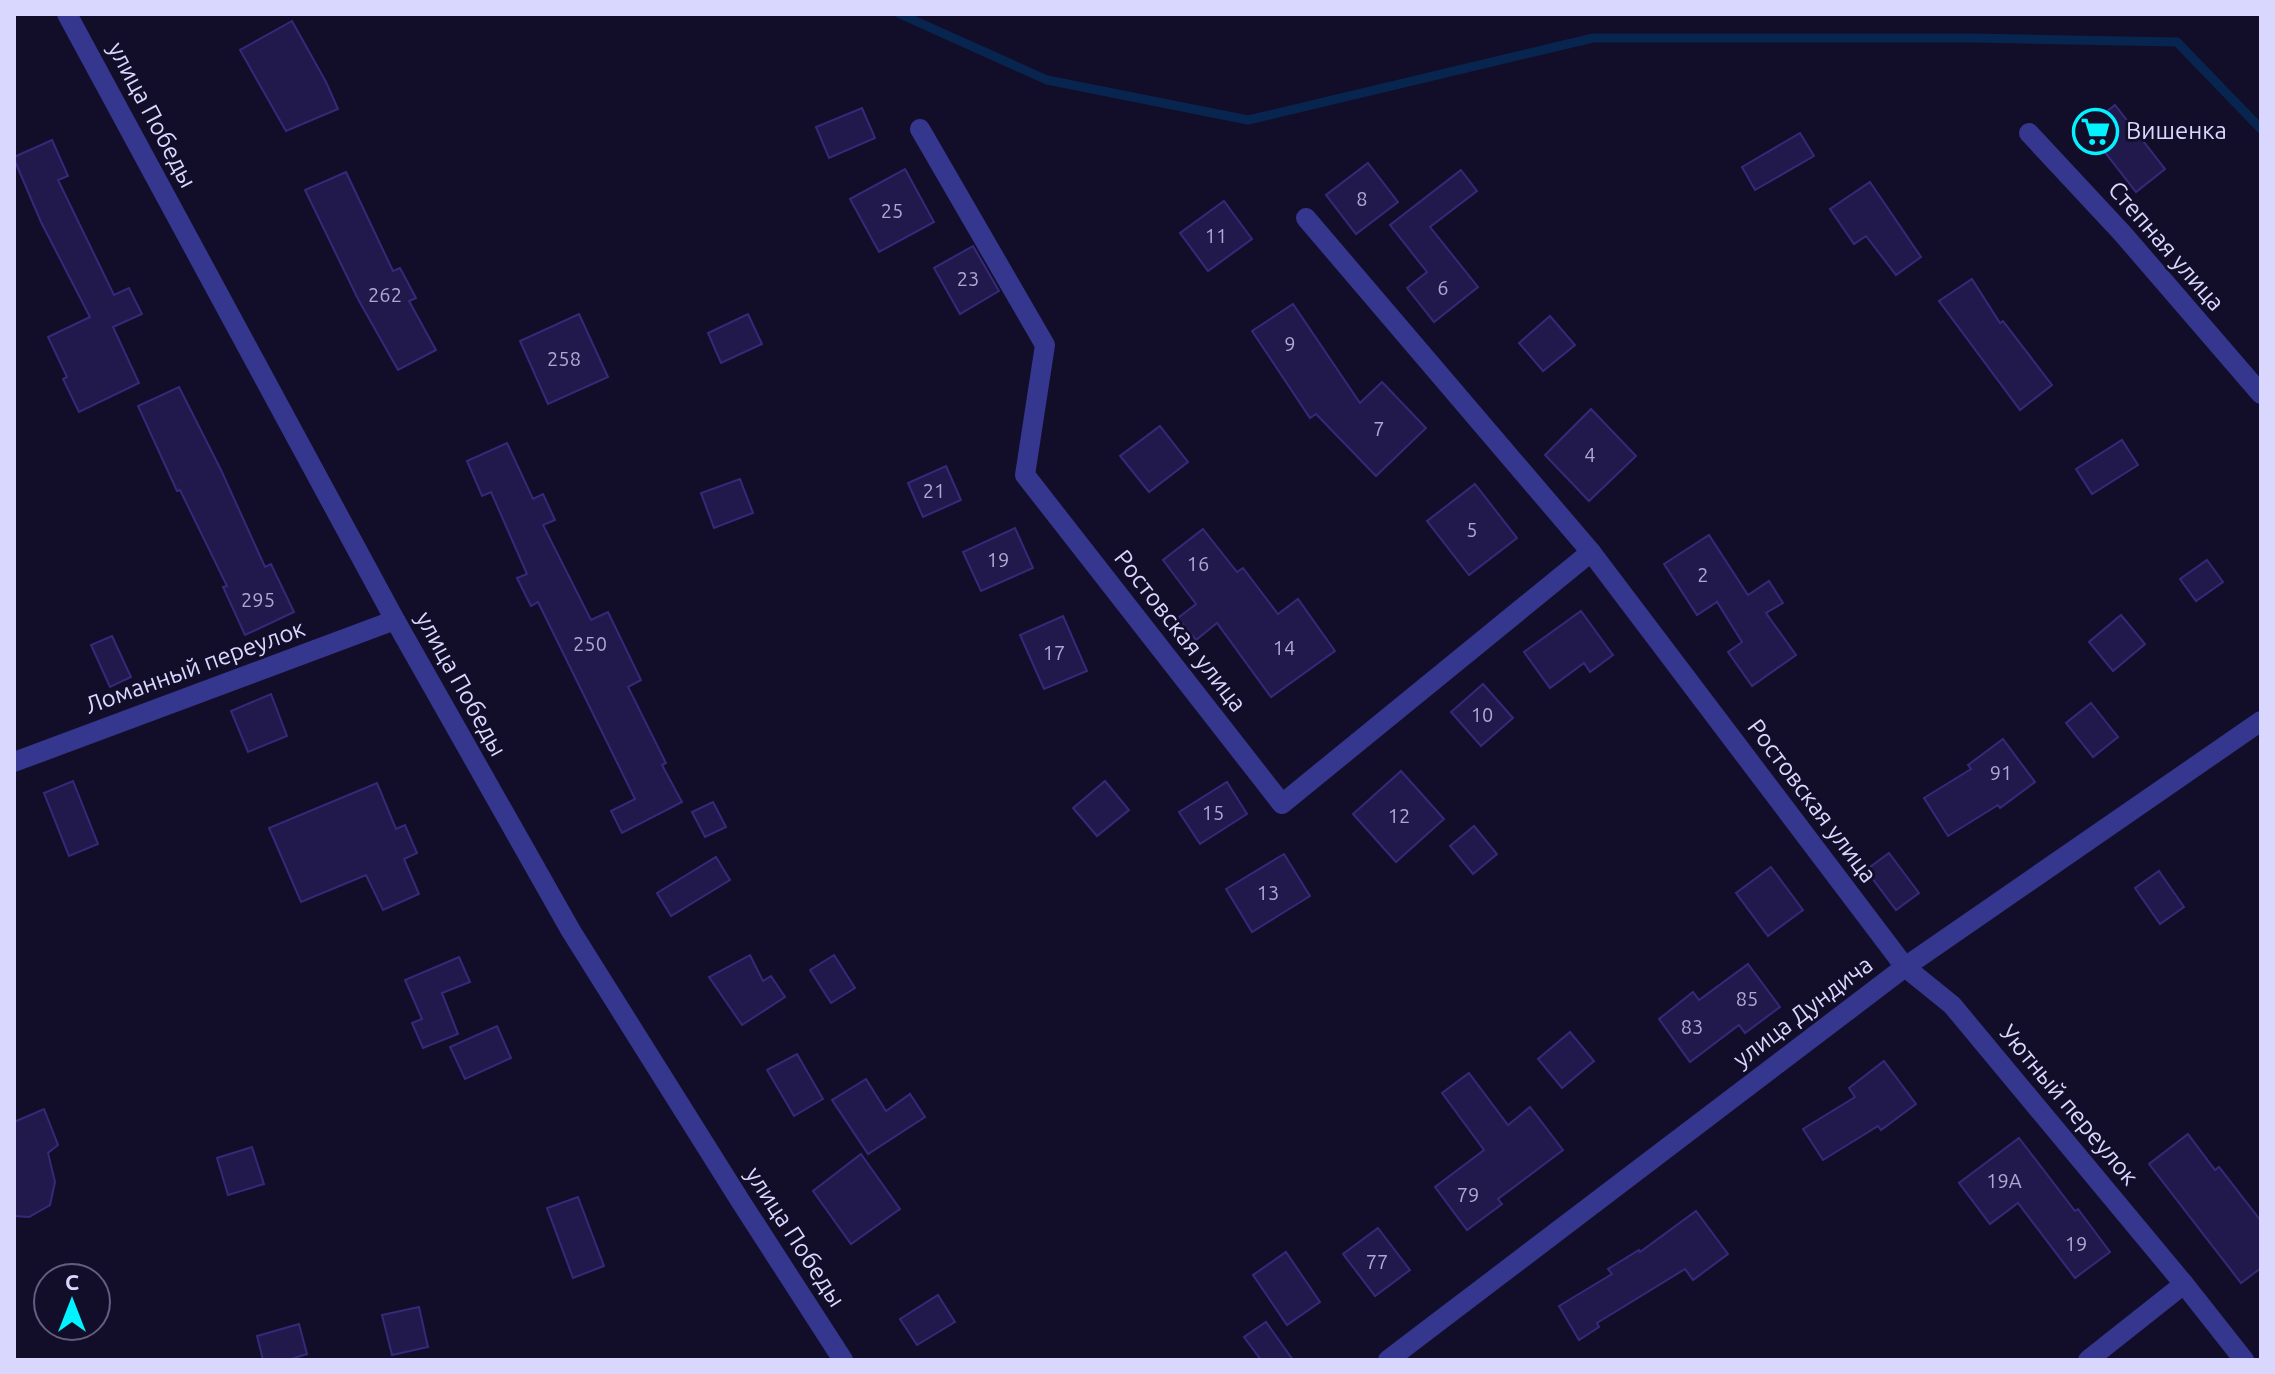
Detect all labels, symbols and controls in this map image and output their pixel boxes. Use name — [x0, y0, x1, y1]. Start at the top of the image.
street label: улица Победы — [103, 37, 202, 192]
supermarket icon: Вишенка — [2071, 107, 2119, 155]
place label: Вишенка — [2126, 117, 2227, 144]
street label: Степная улица — [2103, 176, 2230, 316]
house number: 8 — [1356, 187, 1368, 210]
house number: 25 — [881, 199, 903, 222]
house number: 11 — [1205, 224, 1227, 247]
house number: 23 — [957, 267, 979, 290]
house number: 6 — [1437, 276, 1449, 299]
house number: 262 — [368, 283, 402, 306]
house number: 9 — [1284, 332, 1296, 355]
house number: 258 — [547, 347, 581, 370]
house number: 7 — [1373, 417, 1385, 440]
house number: 4 — [1584, 443, 1596, 466]
house number: 21 — [923, 479, 945, 502]
house number: 5 — [1466, 518, 1478, 541]
street label: Ростовская улица — [1109, 545, 1252, 717]
house number: 19 — [987, 548, 1009, 571]
house number: 16 — [1187, 552, 1209, 575]
house number: 2 — [1697, 563, 1709, 586]
house number: 295 — [241, 588, 275, 611]
street label: улица Победы — [411, 607, 512, 761]
street label: Ломанный переулок — [81, 614, 308, 719]
house number: 250 — [573, 632, 607, 655]
house number: 14 — [1273, 636, 1295, 659]
house number: 17 — [1043, 641, 1065, 664]
house number: 10 — [1471, 703, 1493, 726]
street label: Ростовская улица — [1742, 714, 1883, 888]
house number: 91 — [1990, 761, 2012, 784]
house number: 15 — [1202, 801, 1224, 824]
house number: 12 — [1388, 804, 1410, 827]
house number: 13 — [1257, 881, 1279, 904]
street label: улица Дундича — [1728, 950, 1878, 1073]
house number: 85 — [1736, 987, 1758, 1010]
house number: 83 — [1681, 1015, 1703, 1038]
street label: Уютный переулок — [1995, 1019, 2144, 1190]
street label: улица Победы — [740, 1162, 851, 1312]
house number: 19А — [1986, 1169, 2022, 1192]
house number: 79 — [1457, 1183, 1479, 1206]
house number: 19 — [2065, 1232, 2087, 1255]
house number: 77 — [1366, 1250, 1388, 1273]
north arrow — [32, 1262, 112, 1342]
text: С — [65, 1269, 79, 1294]

